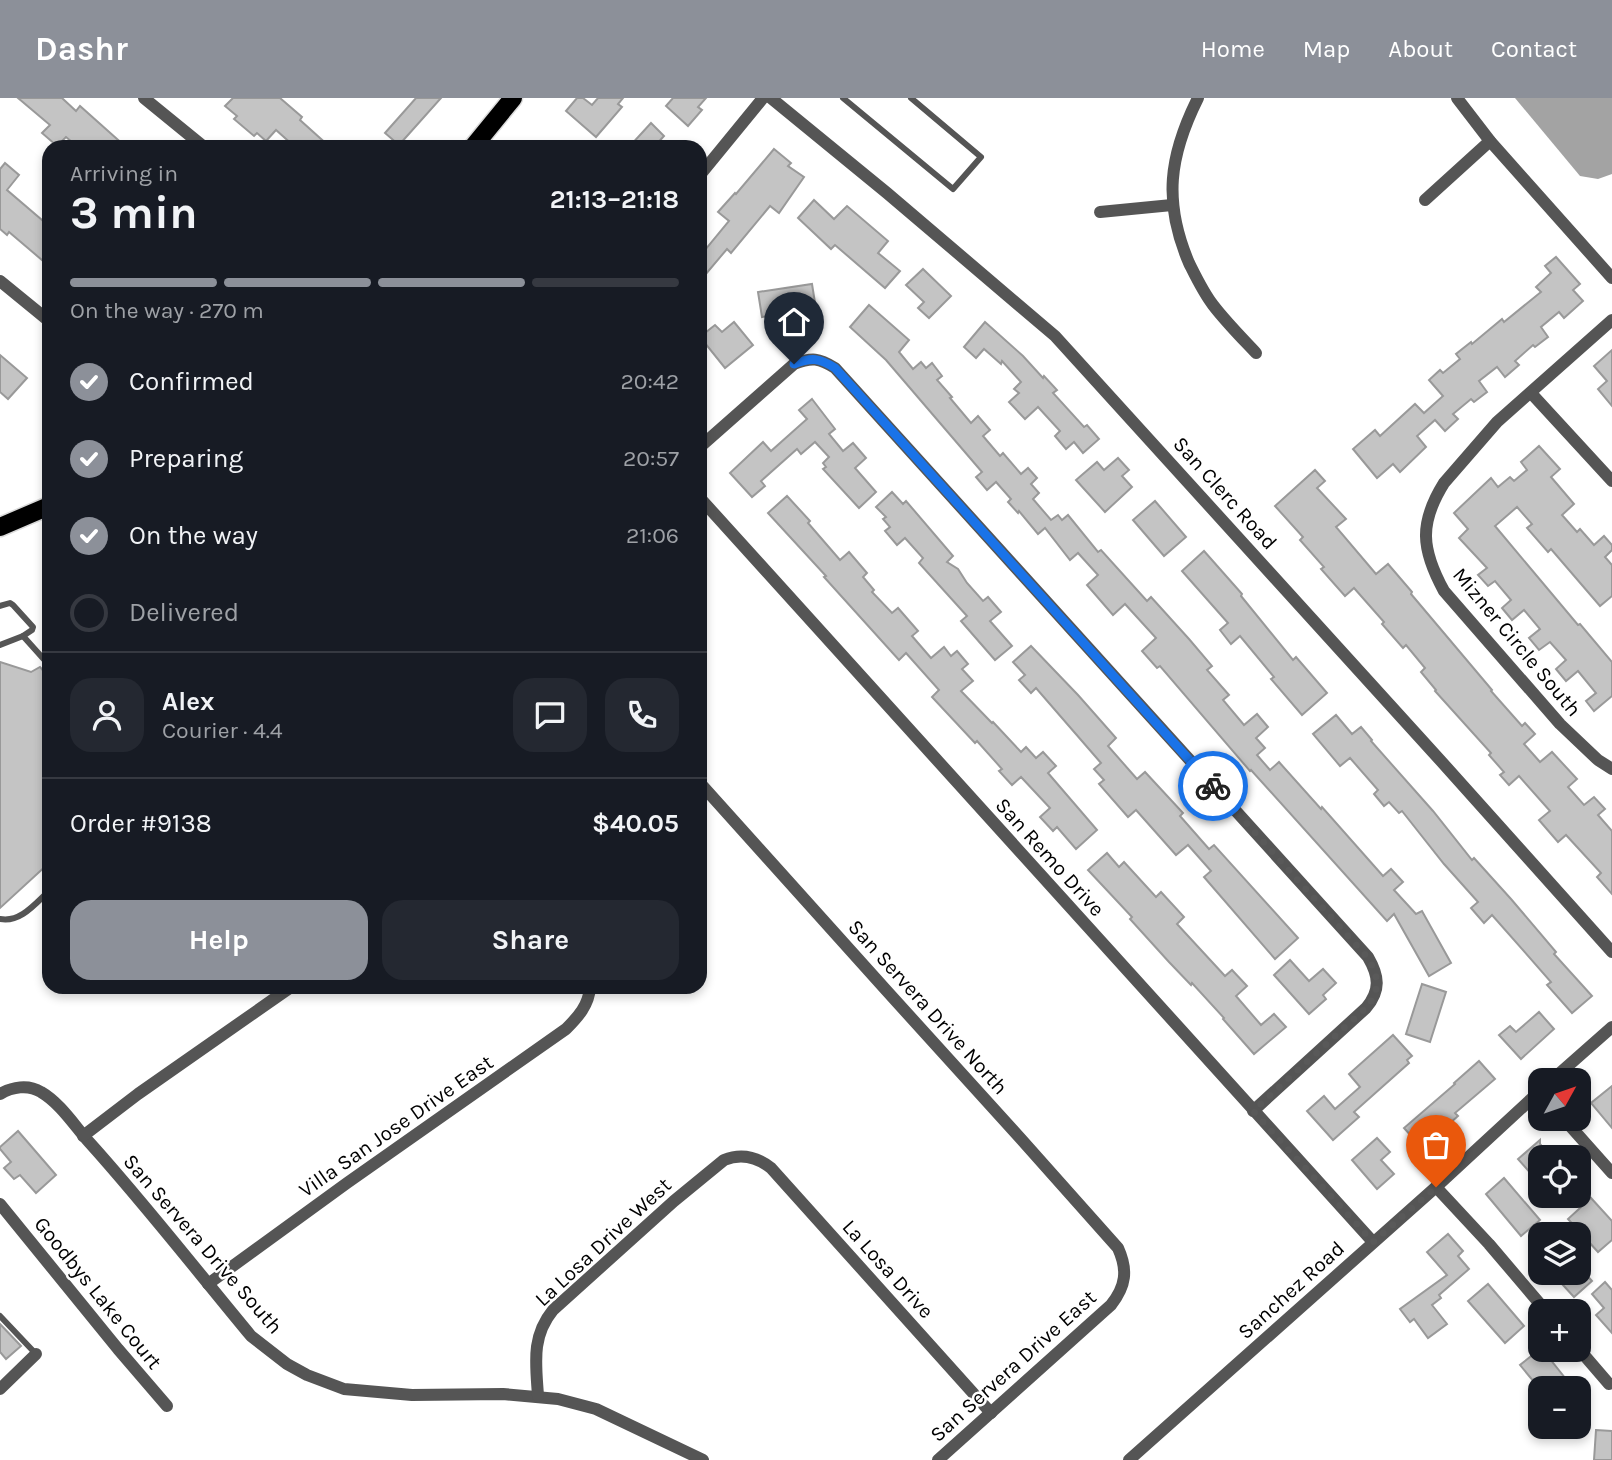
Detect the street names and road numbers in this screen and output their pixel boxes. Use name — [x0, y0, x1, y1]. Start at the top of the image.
street label: San Clerc Road — [1168, 432, 1282, 554]
street label: Mizner Circle South — [1448, 563, 1586, 721]
street label: San Remo Drive — [991, 793, 1109, 921]
street label: San Servera Drive North — [843, 915, 1013, 1099]
street label: Villa San Jose Drive East — [294, 1050, 498, 1202]
street label: San Servera Drive South — [119, 1149, 287, 1339]
street label: La Losa Drive West — [530, 1173, 676, 1311]
street label: Goodbys Lake Court — [29, 1212, 167, 1374]
street label: La Losa Drive — [837, 1215, 939, 1323]
street label: Sanchez Road — [1233, 1236, 1349, 1344]
street label: San Servera Drive East — [925, 1285, 1101, 1447]

